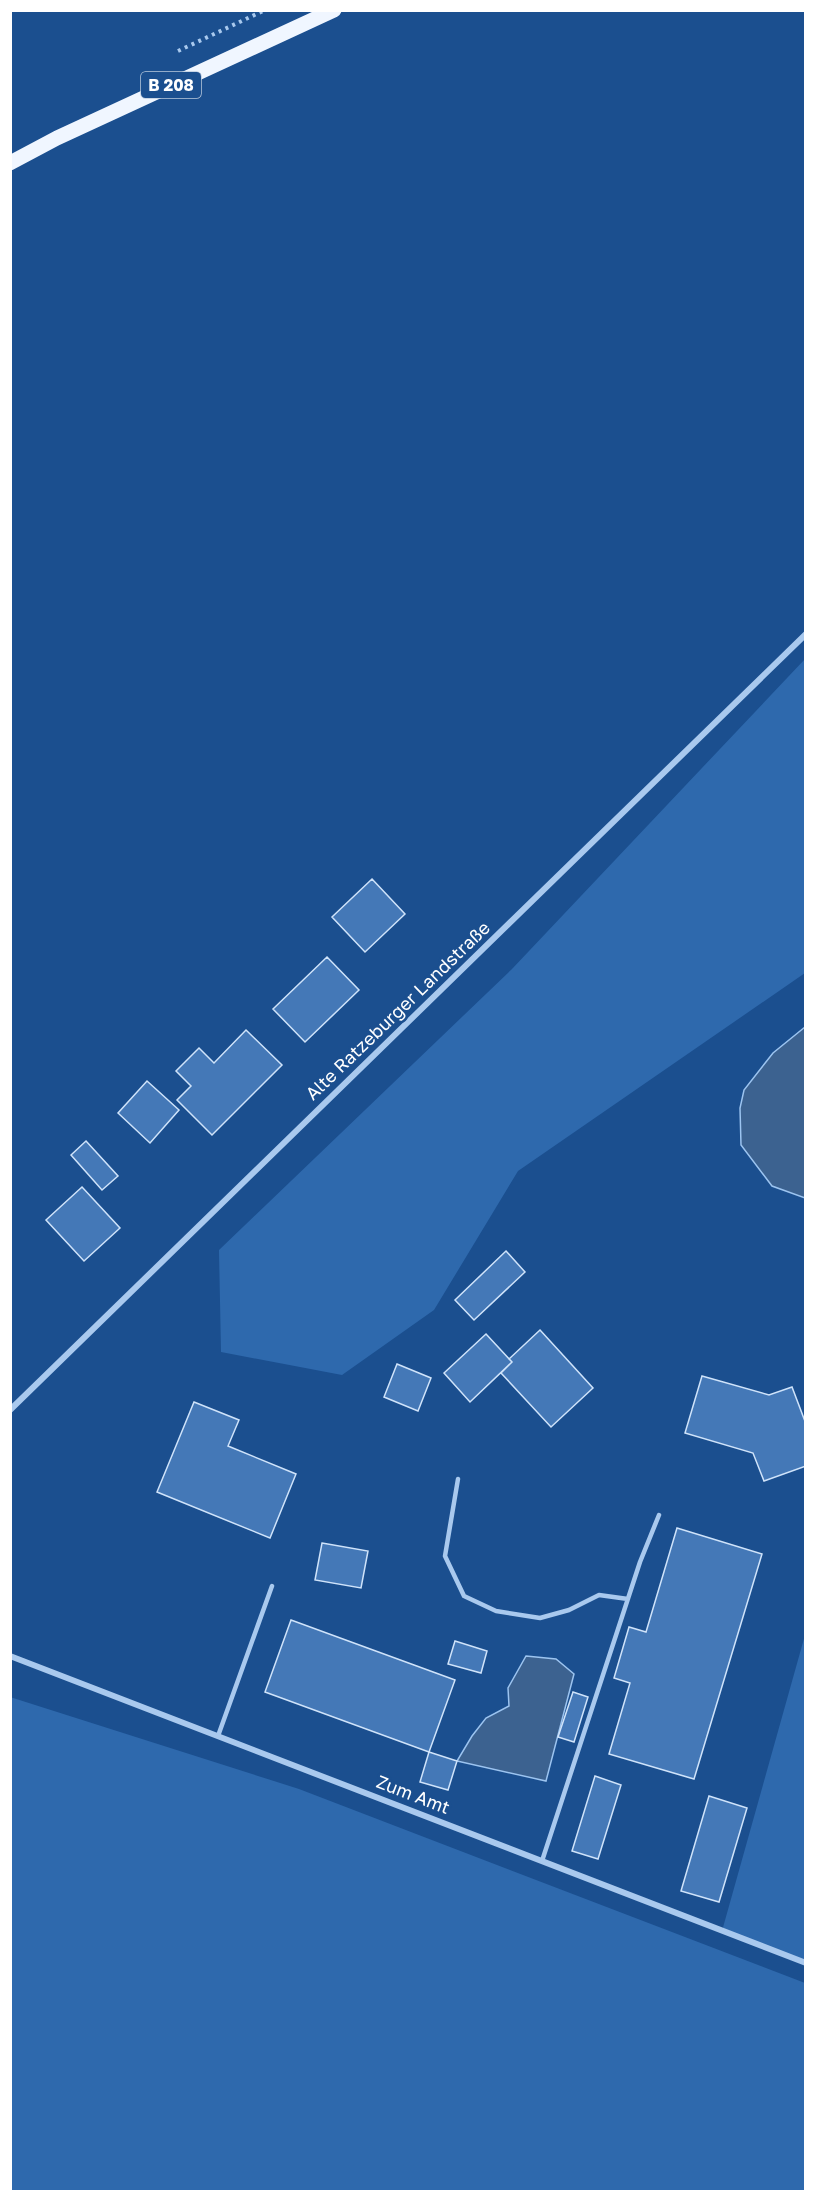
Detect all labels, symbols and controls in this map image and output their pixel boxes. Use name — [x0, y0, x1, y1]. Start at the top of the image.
road number: B 208 — [141, 72, 201, 98]
street label: Alte Ratzeburger Landstraße — [301, 916, 494, 1104]
street label: Zum Amt — [374, 1770, 453, 1818]

